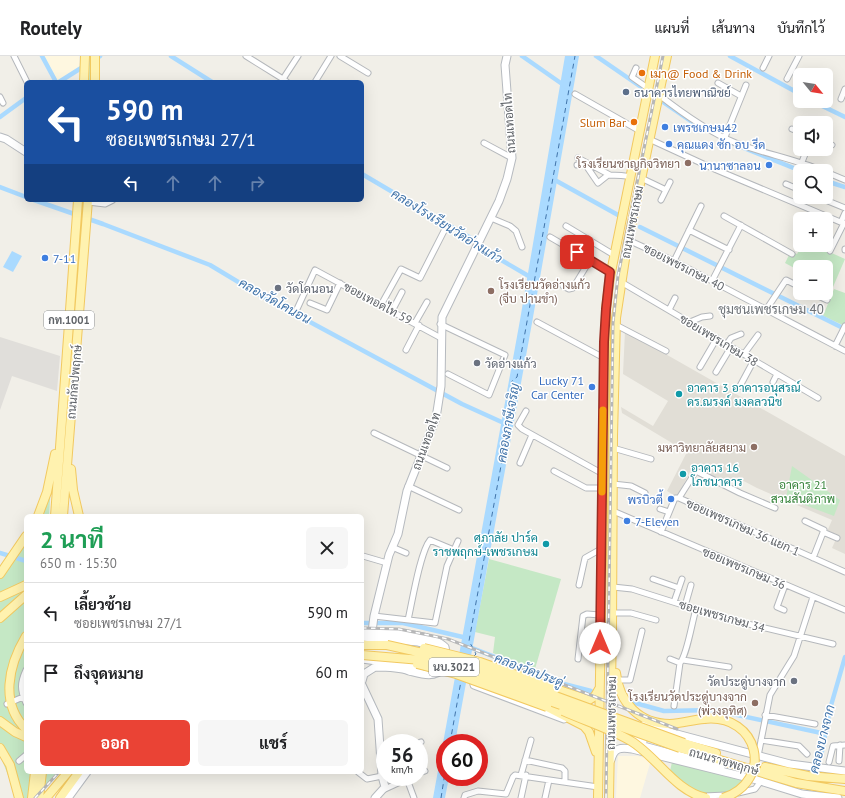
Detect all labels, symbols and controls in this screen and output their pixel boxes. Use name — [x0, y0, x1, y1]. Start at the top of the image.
text: Routely — [20, 16, 82, 40]
text: แผนที่ — [654, 19, 689, 37]
text: เส้นทาง — [711, 19, 755, 37]
text: บันทึกไว้ — [777, 19, 825, 37]
place label: เมา@ Food & Drink — [650, 66, 752, 81]
marker: เมา@ Food & Drink — [637, 68, 647, 78]
north arrow — [793, 68, 833, 108]
map controls — [793, 68, 833, 300]
place label: ธนาคารไทยพาณิชย์ — [634, 85, 731, 100]
marker: ธนาคารไทยพาณิชย์ — [621, 87, 631, 97]
text: 590 m — [106, 91, 183, 128]
street label: ถนนเทอดไท — [499, 92, 519, 154]
icon: left — [40, 96, 92, 148]
place label: Slum Bar — [580, 115, 626, 130]
button: sound — [793, 116, 833, 156]
marker: Slum Bar — [629, 117, 639, 127]
place label: เพรชเกษม42 — [673, 120, 738, 135]
marker: เพรชเกษม42 — [660, 122, 670, 132]
text: ซอยเพชรเกษม 27/1 — [106, 128, 256, 151]
place label: คุณแดง ซัก อบ รีด — [677, 137, 765, 154]
marker: คุณแดง ซัก อบ รีด — [664, 139, 674, 149]
place label: โรงเรียนชาญกิจวิทยา — [576, 156, 680, 171]
marker: โรงเรียนชาญกิจวิทยา — [683, 158, 693, 168]
place label: นานาซาลอน — [699, 158, 761, 173]
marker: นานาซาลอน — [764, 160, 774, 170]
button: search — [793, 164, 833, 204]
icon: left — [120, 172, 142, 194]
icon: ahead — [162, 172, 184, 194]
icon: ahead — [204, 172, 226, 194]
icon: right — [246, 172, 268, 194]
water label: คลองโรงเรียนวัดอ่างแก้ว — [388, 184, 507, 267]
street label: ถนนเพชรเกษม — [618, 184, 646, 260]
button: + — [793, 212, 833, 252]
pin — [560, 235, 594, 269]
street label: ซอยเพชรเกษม 40 — [641, 240, 728, 294]
icon: arrive — [566, 241, 588, 263]
place label: 7-11 — [53, 251, 76, 266]
marker: 7-11 — [40, 253, 50, 263]
button: − — [793, 260, 833, 300]
water label: คลองวัดโคนอน — [236, 274, 315, 328]
place label: โรงเรียนวัดอ่างแก้ว (จีบ ปานขำ) — [498, 277, 590, 306]
street label: ซอยเทอดไท 59 — [341, 279, 415, 327]
place label: วัดโคนอน — [286, 281, 334, 296]
marker: วัดโคนอน — [273, 283, 283, 293]
marker: โรงเรียนวัดอ่างแก้ว (จีบ ปานขำ) — [486, 286, 496, 296]
district label: ชุมชนเพชรเกษม 40 — [718, 301, 824, 319]
road number: กท.1001 — [44, 311, 94, 329]
street label: ซอยเพชรเกษม 38 — [677, 311, 761, 369]
street label: ถนนกัลปพฤกษ์ — [63, 343, 85, 420]
place label: วัดอ่างแก้ว — [485, 356, 537, 371]
marker: วัดอ่างแก้ว — [472, 358, 482, 368]
place label: Lucky 71 Car Center — [531, 373, 584, 402]
place label: อาคาร 3 อาคารอนุสรณ์ ดร.ณรงค์ มงคลวนิช — [687, 380, 801, 409]
water label: คลองภาษีเจริญ — [492, 382, 523, 464]
marker: Lucky 71 Car Center — [587, 382, 597, 392]
marker: อาคาร 3 อาคารอนุสรณ์ ดร.ณรงค์ มงคลวนิช — [674, 389, 684, 399]
street label: ถนนเทอดไท — [409, 410, 443, 472]
place label: มหาวิทยาลัยสยาม — [658, 440, 746, 455]
marker: มหาวิทยาลัยสยาม — [749, 442, 759, 452]
place label: อาคาร 16 โภชนาคาร — [690, 460, 743, 489]
marker: อาคาร 16 โภชนาคาร — [678, 469, 688, 479]
park label: อาคาร 21 สวนสันติภาพ — [771, 477, 835, 506]
place label: พรบิวตี้ — [627, 489, 664, 507]
marker: พรบิวตี้ — [666, 494, 676, 504]
street label: ซอยเพชรเกษม 36 แยก 1 — [684, 495, 802, 559]
place label: 7-Eleven — [635, 514, 679, 529]
marker: 7-Eleven — [622, 516, 632, 526]
text: 2 นาที — [40, 524, 104, 555]
button: close — [306, 527, 348, 569]
place label: ศุภาลัย ปาร์ค ราชพฤกษ์-เพชรเกษม — [433, 530, 538, 559]
marker: ศุภาลัย ปาร์ค ราชพฤกษ์-เพชรเกษม — [541, 539, 551, 549]
street label: ซอยเพชรเกษม 36 — [700, 544, 788, 592]
text: 650 m · 15:30 — [40, 555, 117, 572]
text: เลี้ยวซ้าย — [74, 595, 131, 614]
street label: ซอยเพชรเกษม 34 — [677, 597, 767, 636]
icon: left — [40, 602, 62, 624]
text: 590 m — [307, 603, 348, 622]
text: ซอยเพชรเกษม 27/1 — [74, 615, 182, 632]
position arrow — [579, 622, 621, 664]
water label: คลองวัดประดู่ — [492, 649, 567, 692]
road number: นบ.3021 — [429, 658, 479, 676]
icon: arrive — [40, 662, 62, 684]
text: 60 m — [315, 663, 348, 682]
text: ถึงจุดหมาย — [74, 664, 144, 683]
place label: วัดประดู่บางจาก — [707, 674, 786, 690]
street label: ถนนเพชรเกษม — [603, 676, 619, 750]
marker: วัดประดู่บางจาก — [789, 676, 799, 686]
place label: โรงเรียนวัดประดู่บางจาก (พ่วงอุทิศ) — [627, 689, 747, 720]
marker: โรงเรียนวัดประดู่บางจาก (พ่วงอุทิศ) — [750, 698, 760, 708]
water label: คลองบางจาก — [805, 703, 839, 775]
button: ออก — [40, 720, 190, 766]
button: แชร์ — [198, 720, 348, 766]
speed limit sign: 60 — [436, 734, 488, 786]
text: 56 — [391, 742, 413, 768]
street label: ถนนราชพฤกษ์ — [687, 744, 761, 778]
text: km/h — [391, 763, 413, 776]

